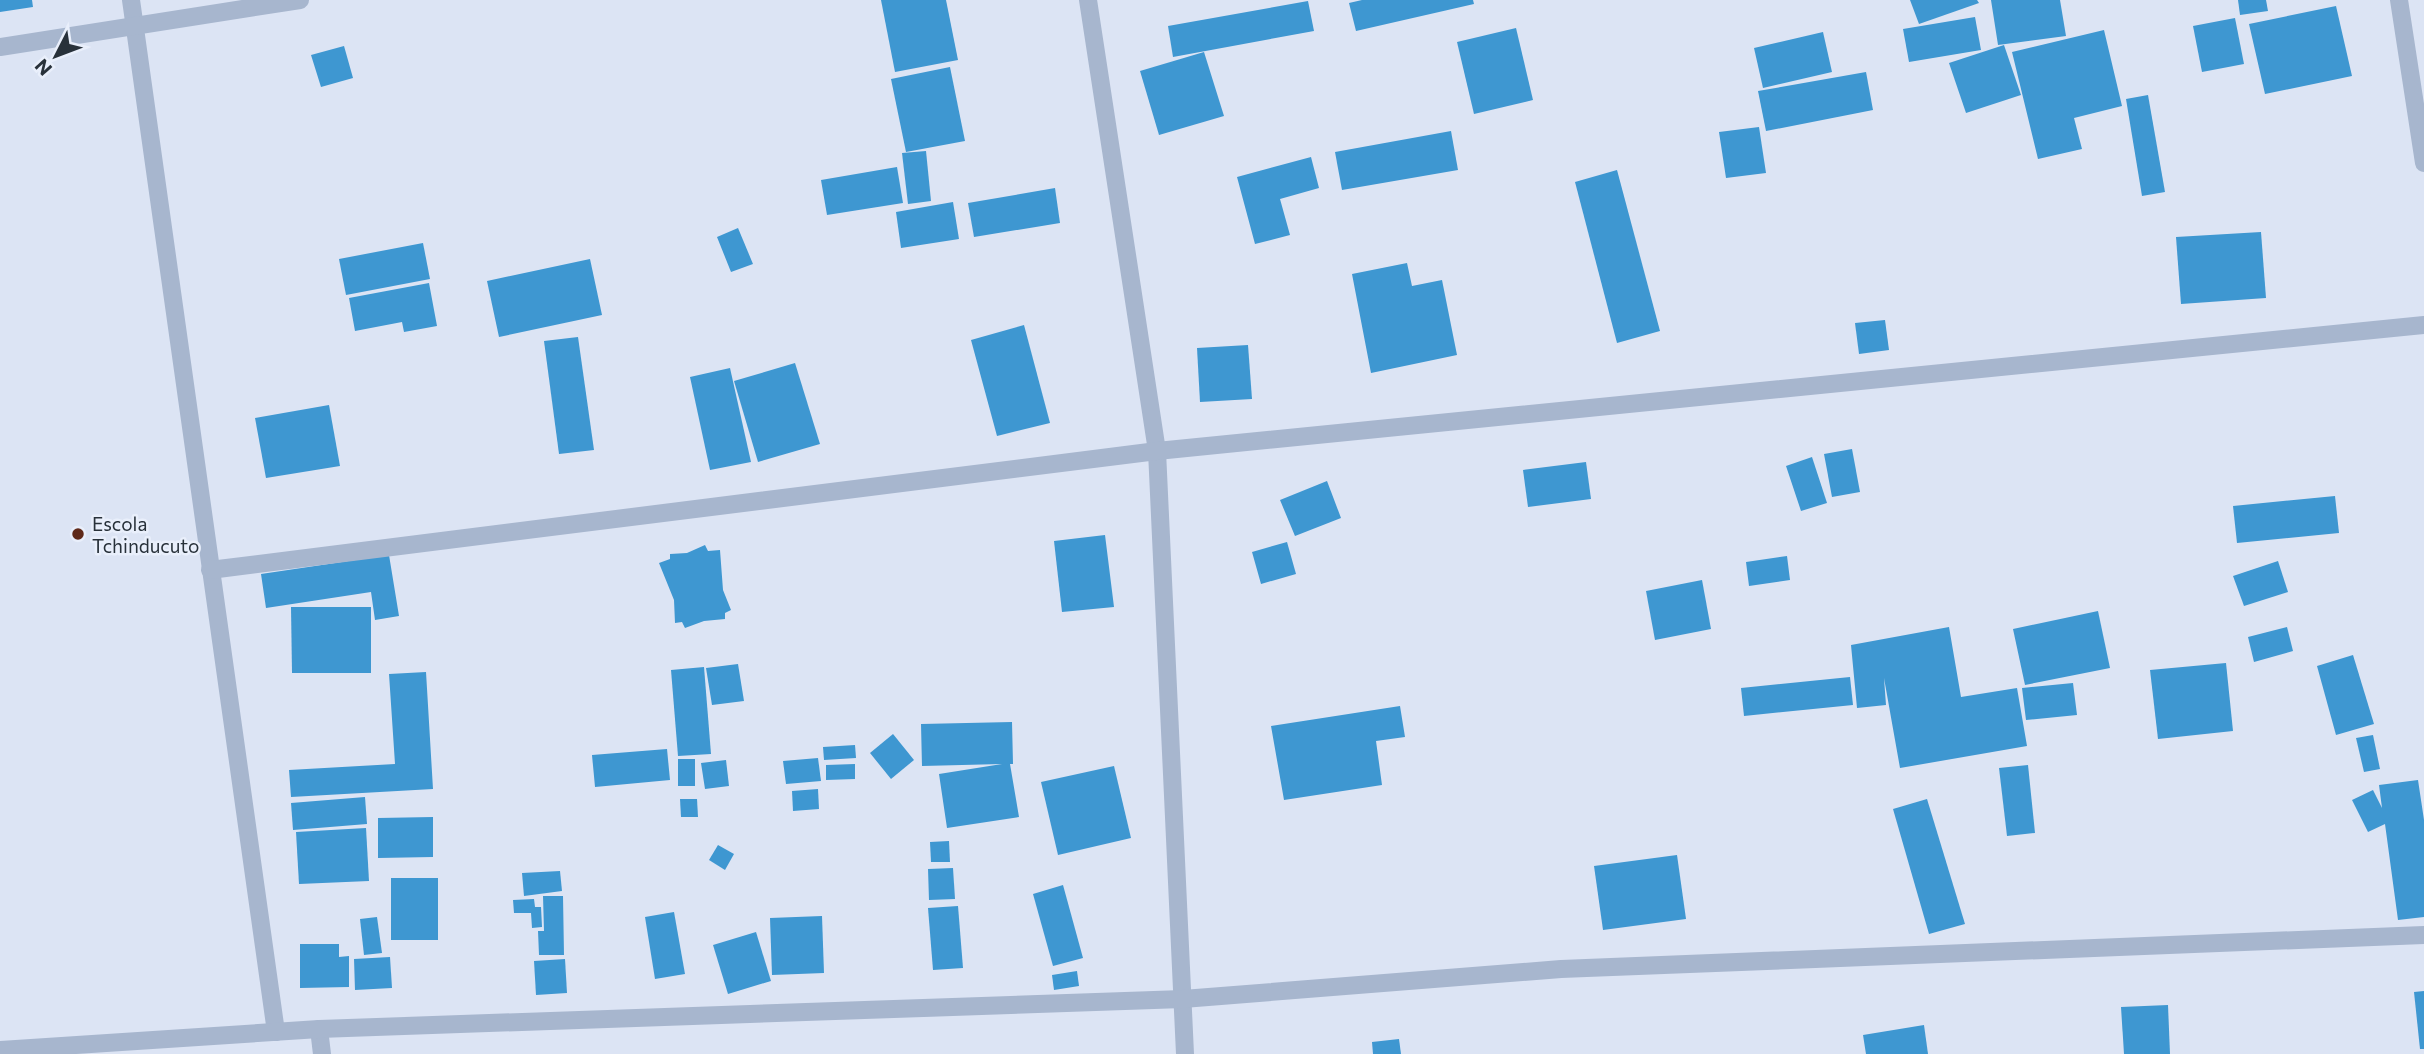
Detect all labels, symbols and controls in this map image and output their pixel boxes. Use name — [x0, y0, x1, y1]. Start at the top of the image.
north arrow — [21, 21, 91, 91]
text: N — [30, 55, 56, 81]
place label: Escola Tchinducuto — [92, 512, 199, 557]
marker: Escola Tchinducuto — [70, 526, 86, 542]

